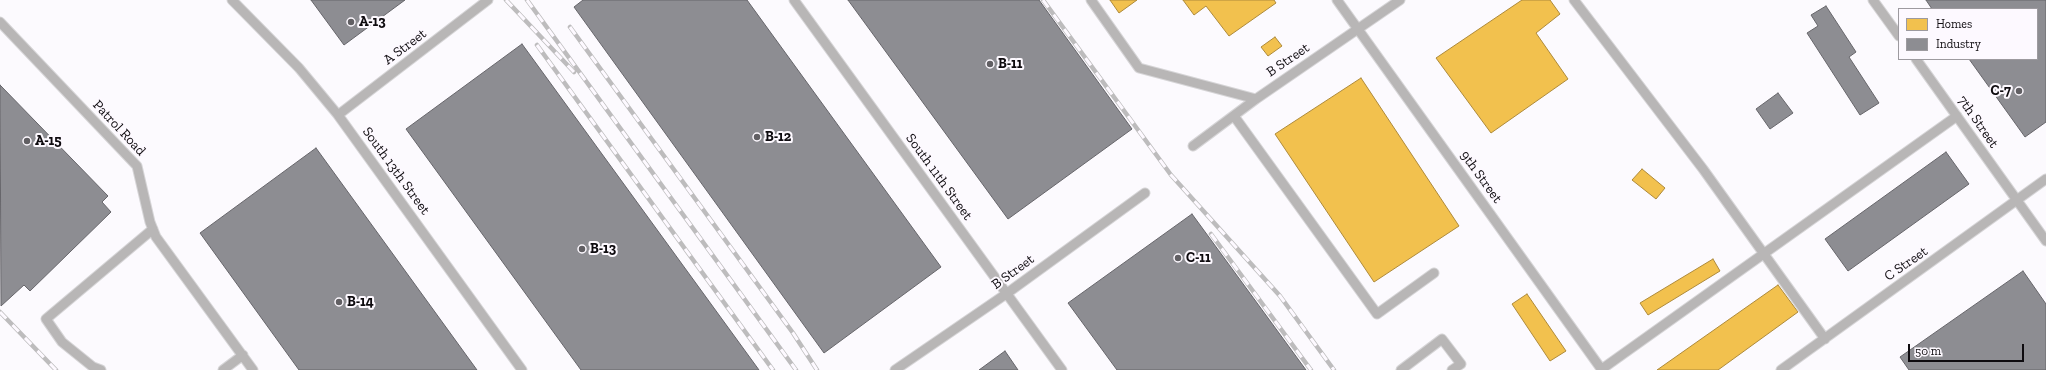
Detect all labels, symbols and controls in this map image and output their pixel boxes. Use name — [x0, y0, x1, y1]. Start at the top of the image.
legend — [1898, 8, 2038, 60]
place label: A-13 — [359, 14, 386, 30]
marker: A-13 — [346, 17, 356, 27]
text: Homes — [1936, 17, 1972, 31]
street label: A Street — [380, 26, 430, 68]
text: Industry — [1936, 37, 1981, 51]
street label: B Street — [1263, 39, 1313, 81]
place label: B-11 — [998, 56, 1022, 72]
marker: B-11 — [985, 59, 995, 69]
place label: C-7 — [1991, 83, 2011, 99]
marker: C-7 — [2014, 86, 2024, 96]
street label: 7th Street — [1954, 93, 2002, 151]
street label: Patrol Road — [89, 97, 149, 159]
street label: South 13th Street — [359, 124, 433, 218]
place label: B-12 — [765, 129, 791, 145]
street label: South 11th Street — [902, 131, 976, 223]
marker: B-12 — [752, 132, 762, 142]
place label: A-15 — [35, 133, 62, 149]
marker: A-15 — [22, 136, 32, 146]
street label: 9th Street — [1456, 148, 1506, 206]
place label: B-13 — [590, 241, 616, 257]
street label: C Street — [1881, 243, 1931, 285]
marker: B-13 — [577, 244, 587, 254]
place label: C-11 — [1186, 250, 1211, 266]
street label: B Street — [988, 251, 1038, 293]
marker: C-11 — [1173, 253, 1183, 263]
place label: B-14 — [347, 294, 374, 310]
marker: B-14 — [334, 297, 344, 307]
scale bar — [1910, 336, 2026, 362]
text: 50 m — [1915, 344, 1941, 358]

